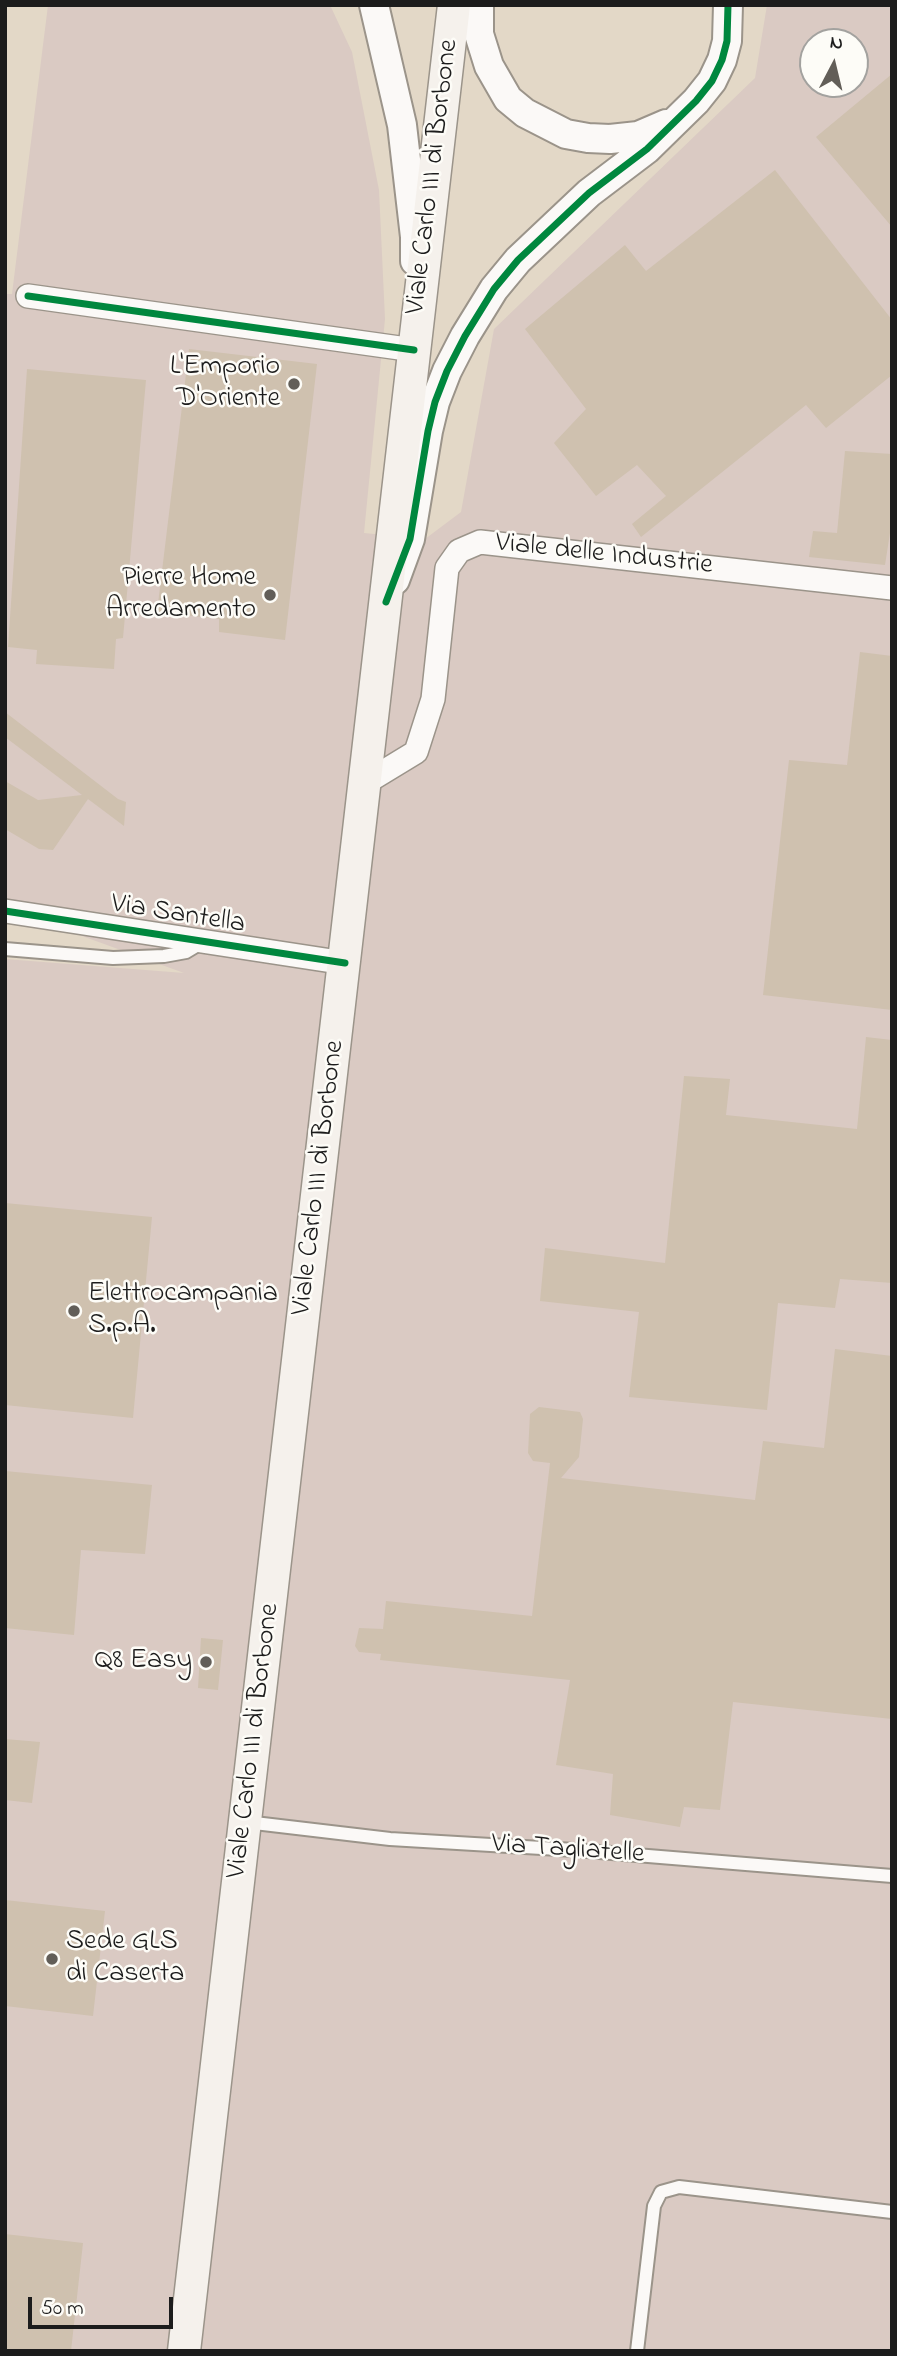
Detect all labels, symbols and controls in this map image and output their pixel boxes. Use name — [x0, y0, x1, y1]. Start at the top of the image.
north arrow — [799, 28, 869, 98]
text: N — [828, 29, 844, 58]
street label: Viale Carlo III di Borbone — [400, 38, 468, 316]
place label: L'Emporio D'Oriente — [170, 351, 280, 417]
marker: L'Emporio D'Oriente — [286, 376, 302, 392]
street label: Viale delle Industrie — [494, 528, 714, 584]
place label: Pierre Home Arredamento — [106, 562, 256, 628]
marker: Pierre Home Arredamento — [262, 587, 278, 603]
street label: Via Santella — [109, 889, 247, 943]
street label: Viale Carlo III di Borbone — [286, 1039, 354, 1317]
place label: Elettrocampania S.p.A. — [88, 1278, 278, 1344]
marker: Elettrocampania S.p.A. — [66, 1303, 82, 1319]
street label: Viale Carlo III di Borbone — [221, 1602, 289, 1880]
place label: Q8 Easy — [95, 1645, 192, 1679]
marker: Q8 Easy — [198, 1654, 214, 1670]
street label: Via Tagliatelle — [490, 1829, 646, 1873]
place label: Sede GLS di Caserta — [66, 1926, 184, 1992]
marker: Sede GLS di Caserta — [44, 1951, 60, 1967]
scale bar — [32, 2282, 177, 2326]
text: 50 m — [41, 2294, 84, 2324]

